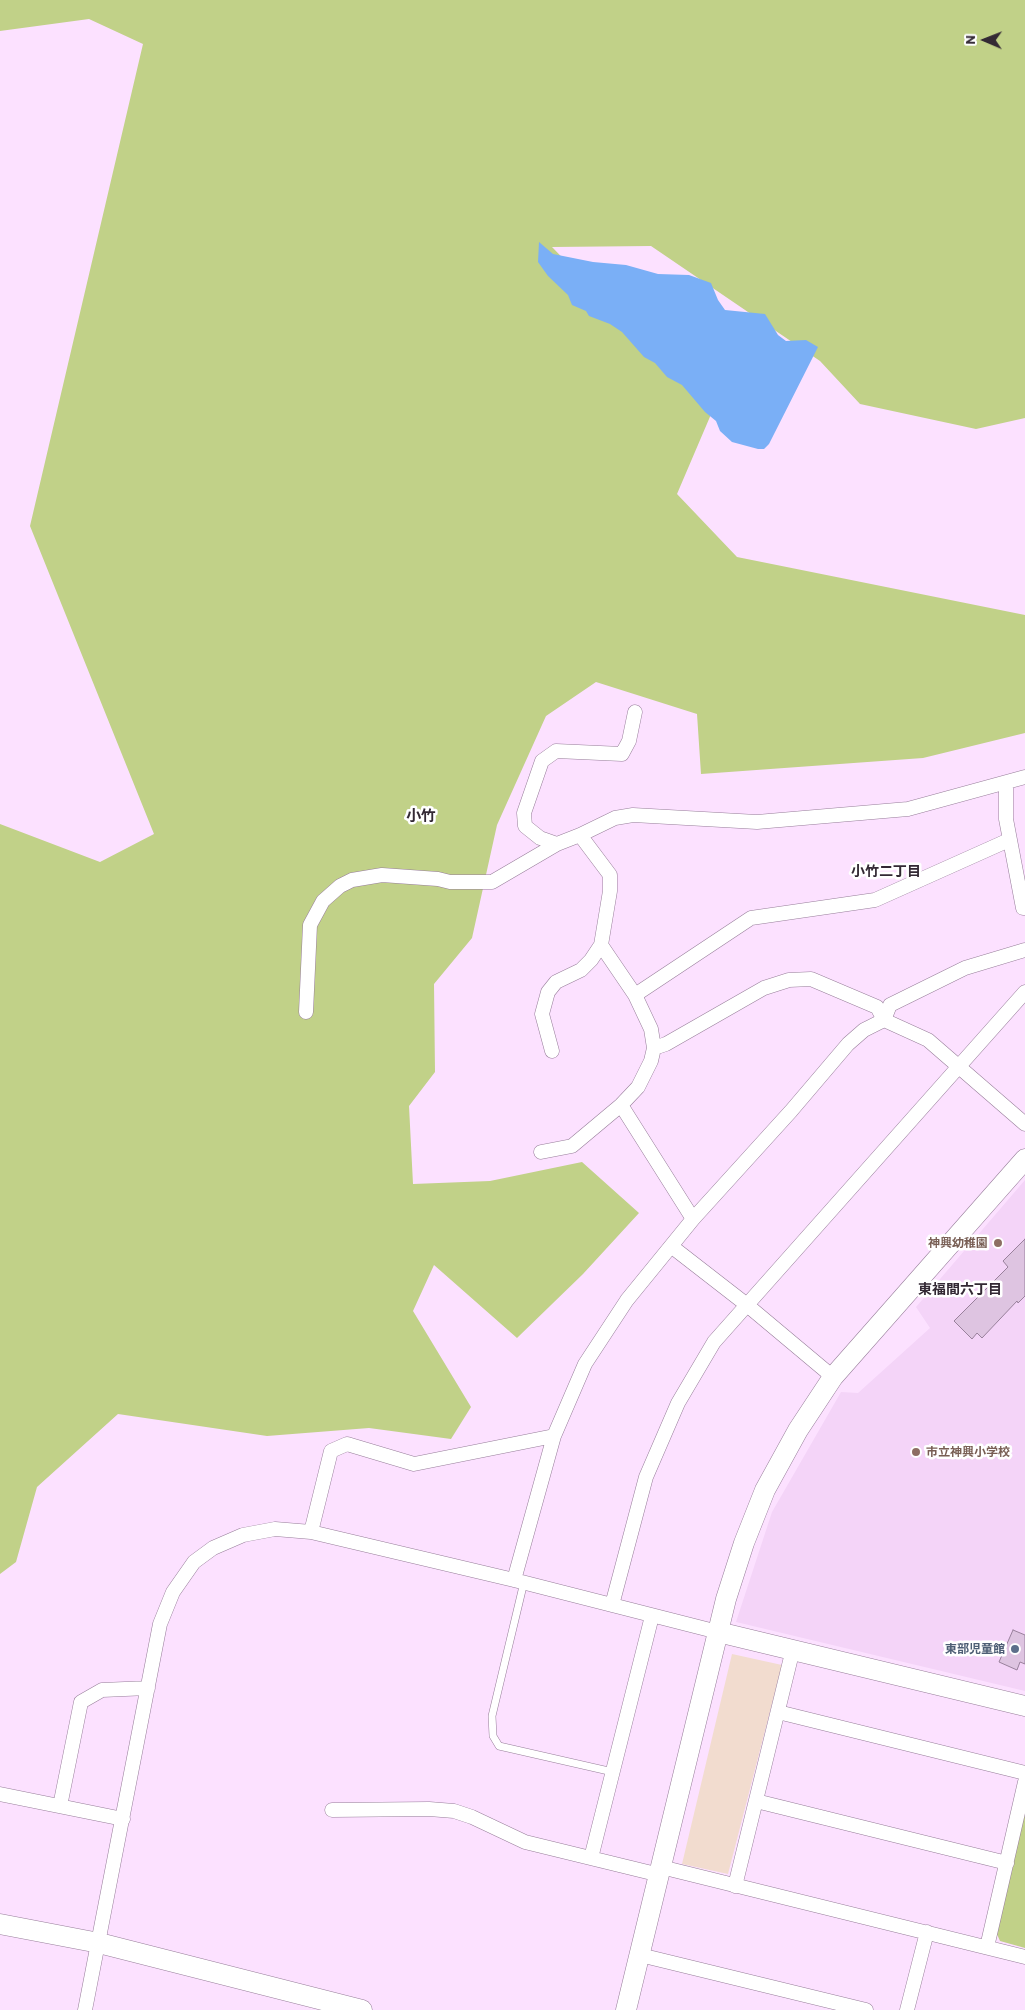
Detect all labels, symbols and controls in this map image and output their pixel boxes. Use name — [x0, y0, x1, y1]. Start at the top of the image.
north arrow — [960, 15, 1010, 65]
text: N — [961, 35, 978, 45]
district label: 小竹 — [406, 807, 436, 825]
district label: 小竹二丁目 — [851, 863, 921, 879]
place label: 神興幼稚園 — [928, 1236, 988, 1250]
marker: 神興幼稚園 — [992, 1237, 1004, 1249]
district label: 東福間六丁目 — [918, 1281, 1002, 1297]
place label: 市立神興小学校 — [926, 1445, 1010, 1459]
marker: 市立神興小学校 — [910, 1446, 922, 1458]
place label: 東部児童館 — [945, 1642, 1005, 1656]
marker: 東部児童館 — [1009, 1643, 1021, 1655]

